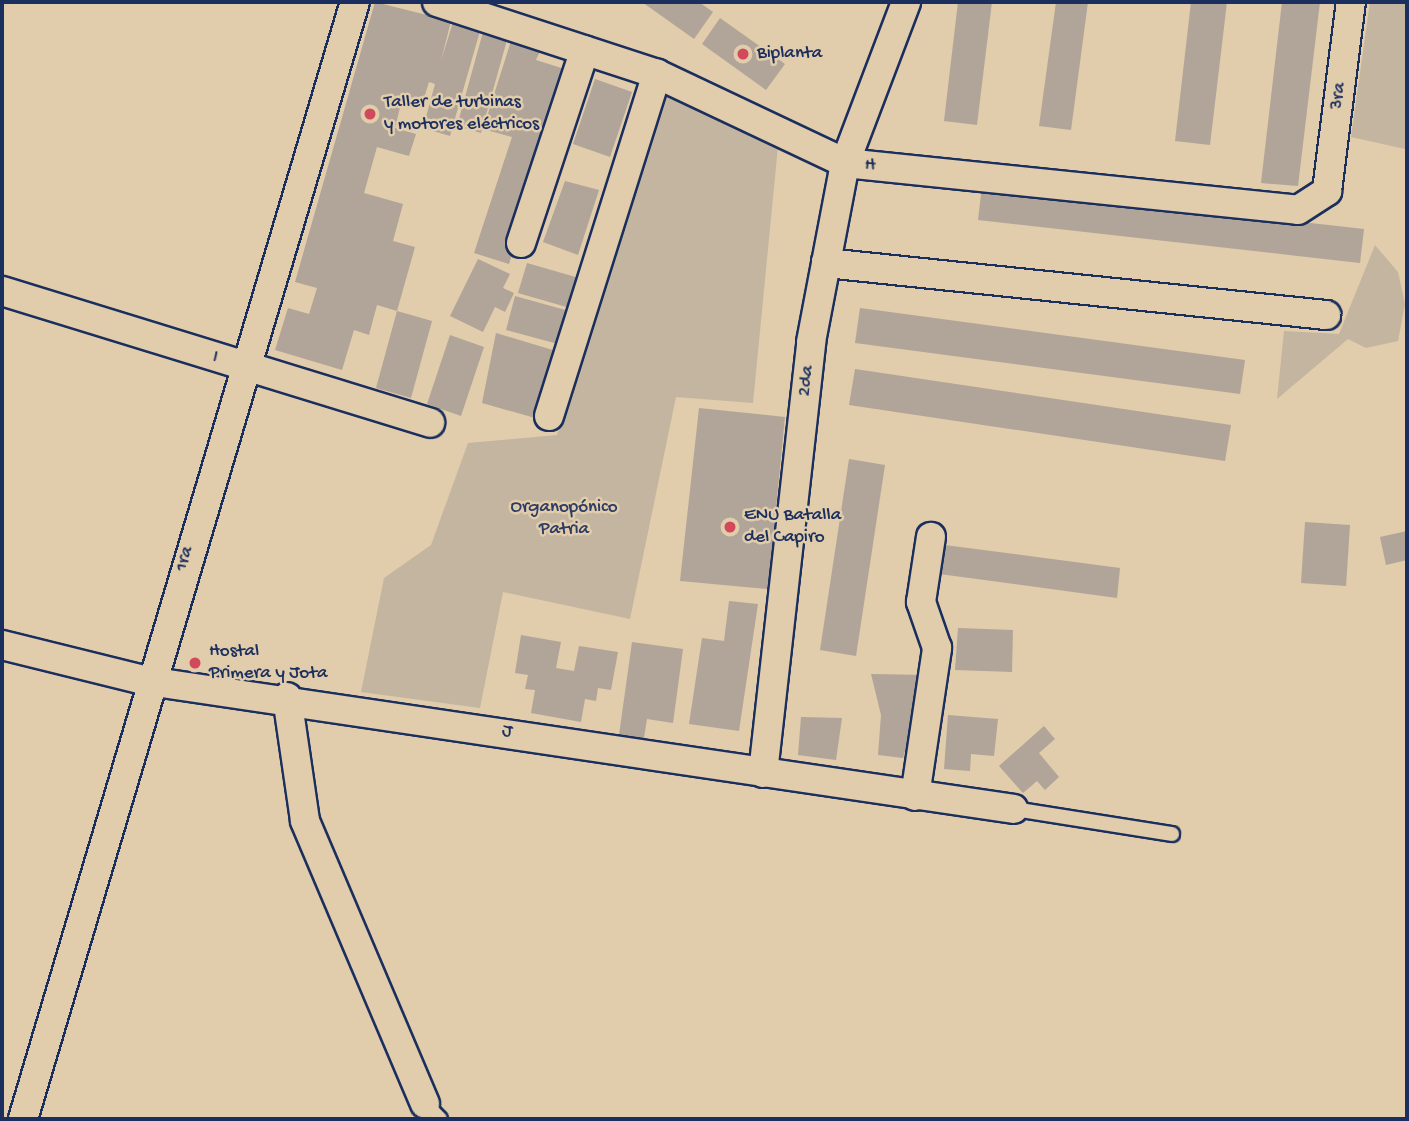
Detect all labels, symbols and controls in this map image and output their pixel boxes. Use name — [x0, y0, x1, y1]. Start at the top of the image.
place label: Biplanta — [757, 43, 822, 65]
marker: Biplanta — [735, 46, 751, 62]
street label: 3ra — [1326, 81, 1352, 111]
place label: Taller de turbinas y motores eléctricos — [384, 92, 539, 136]
marker: Taller de turbinas y motores eléctricos — [362, 106, 378, 122]
street label: H — [863, 154, 877, 178]
street label: I — [209, 346, 221, 370]
street label: 2da — [794, 364, 820, 398]
park label: Organopónico Patria — [510, 497, 618, 541]
place label: ENU Batalla del Capiro — [744, 505, 841, 549]
marker: ENU Batalla del Capiro — [722, 519, 738, 535]
street label: 1ra — [170, 544, 200, 574]
place label: Hostal Primera y Jota — [209, 641, 327, 685]
marker: Hostal Primera y Jota — [187, 655, 203, 671]
street label: J — [500, 720, 514, 744]

